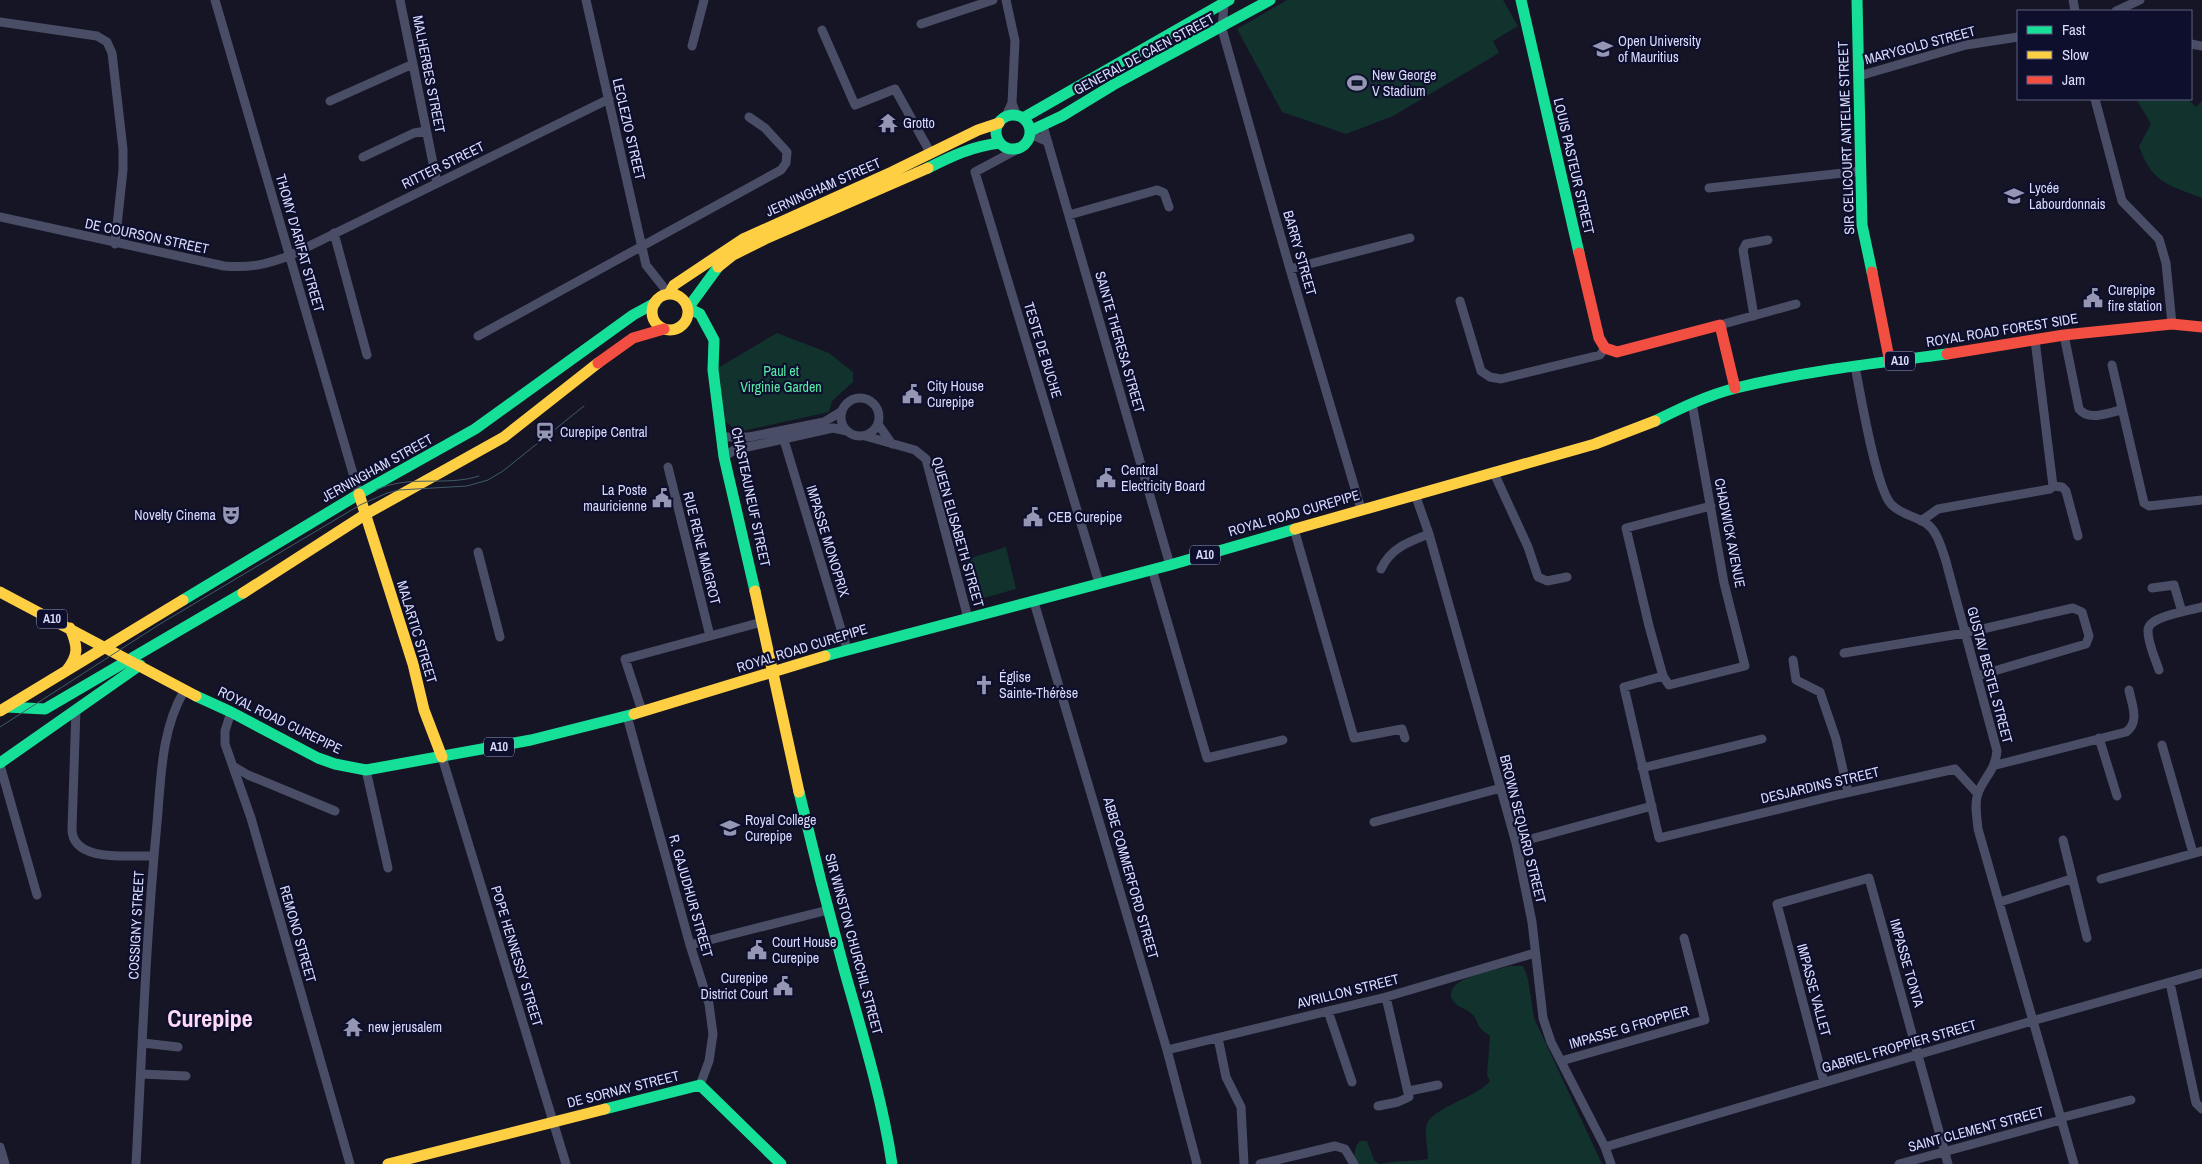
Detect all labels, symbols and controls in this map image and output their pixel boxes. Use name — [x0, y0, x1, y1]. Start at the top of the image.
street label: GENERAL DE CAEN STREET — [1070, 9, 1218, 99]
legend — [2017, 10, 2192, 100]
street label: MALHERBES STREET — [409, 14, 449, 134]
text: Fast — [2062, 19, 2086, 40]
street label: MARYGOLD STREET — [1863, 22, 1977, 68]
place label: Open University of Mauritius — [1618, 32, 1701, 66]
school or university icon: Open University of Mauritius — [1592, 38, 1614, 60]
street label: SIR CELICOURT ANTELME STREET — [1834, 41, 1858, 235]
text: Slow — [2062, 44, 2089, 65]
place label: New George V Stadium — [1372, 66, 1436, 100]
text: Jam — [2062, 69, 2085, 90]
sports icon: New George V Stadium — [1346, 72, 1368, 94]
street label: LECLEZIO STREET — [609, 76, 649, 182]
street label: LOUIS PASTEUR STREET — [1550, 96, 1598, 236]
temple icon: Grotto — [877, 112, 899, 134]
place label: Grotto — [903, 114, 935, 132]
street label: RITTER STREET — [399, 137, 487, 193]
street label: JERNINGHAM STREET — [763, 153, 883, 221]
street label: THOMY D'ARIFAT STREET — [272, 172, 328, 314]
place label: Lycée Labourdonnais — [2029, 179, 2106, 213]
school or university icon: Lycée Labourdonnais — [2003, 185, 2025, 207]
street label: BARRY STREET — [1279, 208, 1321, 298]
street label: DE COURSON STREET — [83, 214, 211, 258]
street label: SAINTE THERESA STREET — [1091, 269, 1149, 415]
place label: Curepipe fire station — [2108, 281, 2162, 315]
public building icon: Curepipe fire station — [2082, 287, 2104, 309]
street label: TESTE DE BUCHE — [1020, 300, 1066, 400]
street label: ROYAL ROAD FOREST SIDE — [1925, 309, 2079, 351]
road number: A10 — [1885, 352, 1915, 371]
park label: Paul et Virginie Garden — [740, 362, 822, 396]
place label: City House Curepipe — [927, 377, 984, 411]
public building icon: City House Curepipe — [901, 383, 923, 405]
station icon: Curepipe Central — [534, 421, 556, 443]
place label: Curepipe Central — [560, 423, 647, 441]
street label: CHASTEAUNEUF STREET — [727, 426, 775, 568]
street label: JERNINGHAM STREET — [318, 430, 436, 506]
street label: QUEEN ELISABETH STREET — [928, 455, 988, 609]
place label: Central Electricity Board — [1121, 461, 1205, 495]
public building icon: Central Electricity Board — [1095, 467, 1117, 489]
street label: CHADWICK AVENUE — [1711, 477, 1749, 589]
place label: La Poste mauricienne — [583, 481, 647, 515]
street label: IMPASSE MONOPRIX — [802, 483, 854, 599]
street label: ROYAL ROAD CUREPIPE — [1226, 486, 1362, 540]
public building icon: La Poste mauricienne — [651, 487, 673, 509]
street label: RUE RENE MAIGROT — [679, 490, 725, 606]
theatre icon: Novelty Cinema — [220, 504, 242, 526]
place label: Novelty Cinema — [134, 506, 217, 524]
public building icon: CEB Curepipe — [1022, 506, 1044, 528]
place label: CEB Curepipe — [1048, 508, 1122, 526]
road number: A10 — [1190, 546, 1220, 564]
street label: MALARTIC STREET — [393, 579, 441, 685]
street label: GUSTAV BESTEL STREET — [1963, 605, 2017, 745]
road number: A10 — [37, 610, 67, 628]
street label: ROYAL ROAD CUREPIPE — [734, 620, 870, 676]
place label: Église Sainte-Thérèse — [999, 668, 1078, 702]
church icon: Église Sainte-Thérèse — [973, 674, 995, 696]
street label: ROYAL ROAD CUREPIPE — [215, 682, 345, 758]
road number: A10 — [484, 738, 514, 756]
street label: BROWN SEQUARD STREET — [1496, 753, 1550, 905]
street label: DESJARDINS STREET — [1759, 763, 1881, 807]
street label: ABBE COMMERFORD STREET — [1099, 794, 1163, 961]
place label: Royal College Curepipe — [745, 811, 816, 845]
school or university icon: Royal College Curepipe — [719, 817, 741, 839]
street label: R. GAJUDHUR STREET — [665, 833, 717, 959]
street label: SIR WINSTON CHURCHIL STREET — [821, 851, 887, 1037]
street label: COSSIGNY STREET — [124, 870, 148, 980]
street label: REMONO STREET — [276, 883, 320, 985]
street label: POPE HENNESSY STREET — [487, 883, 547, 1029]
street label: IMPASSE TONTA — [1886, 917, 1928, 1010]
place label: Court House Curepipe — [772, 933, 836, 967]
public building icon: Court House Curepipe — [746, 939, 768, 961]
street label: IMPASSE VALLET — [1793, 942, 1835, 1038]
place label: Curepipe District Court — [700, 969, 768, 1003]
street label: AVRILLON STREET — [1294, 970, 1401, 1013]
public building icon: Curepipe District Court — [772, 975, 794, 997]
street label: IMPASSE G FROPPIER — [1567, 1001, 1691, 1053]
district label: Curepipe — [167, 1002, 253, 1034]
street label: GABRIEL FROPPIER STREET — [1820, 1015, 1978, 1077]
temple icon: new jerusalem — [342, 1016, 364, 1038]
place label: new jerusalem — [368, 1018, 442, 1036]
street label: DE SORNAY STREET — [565, 1066, 681, 1112]
street label: SAINT CLEMENT STREET — [1906, 1102, 2046, 1156]

